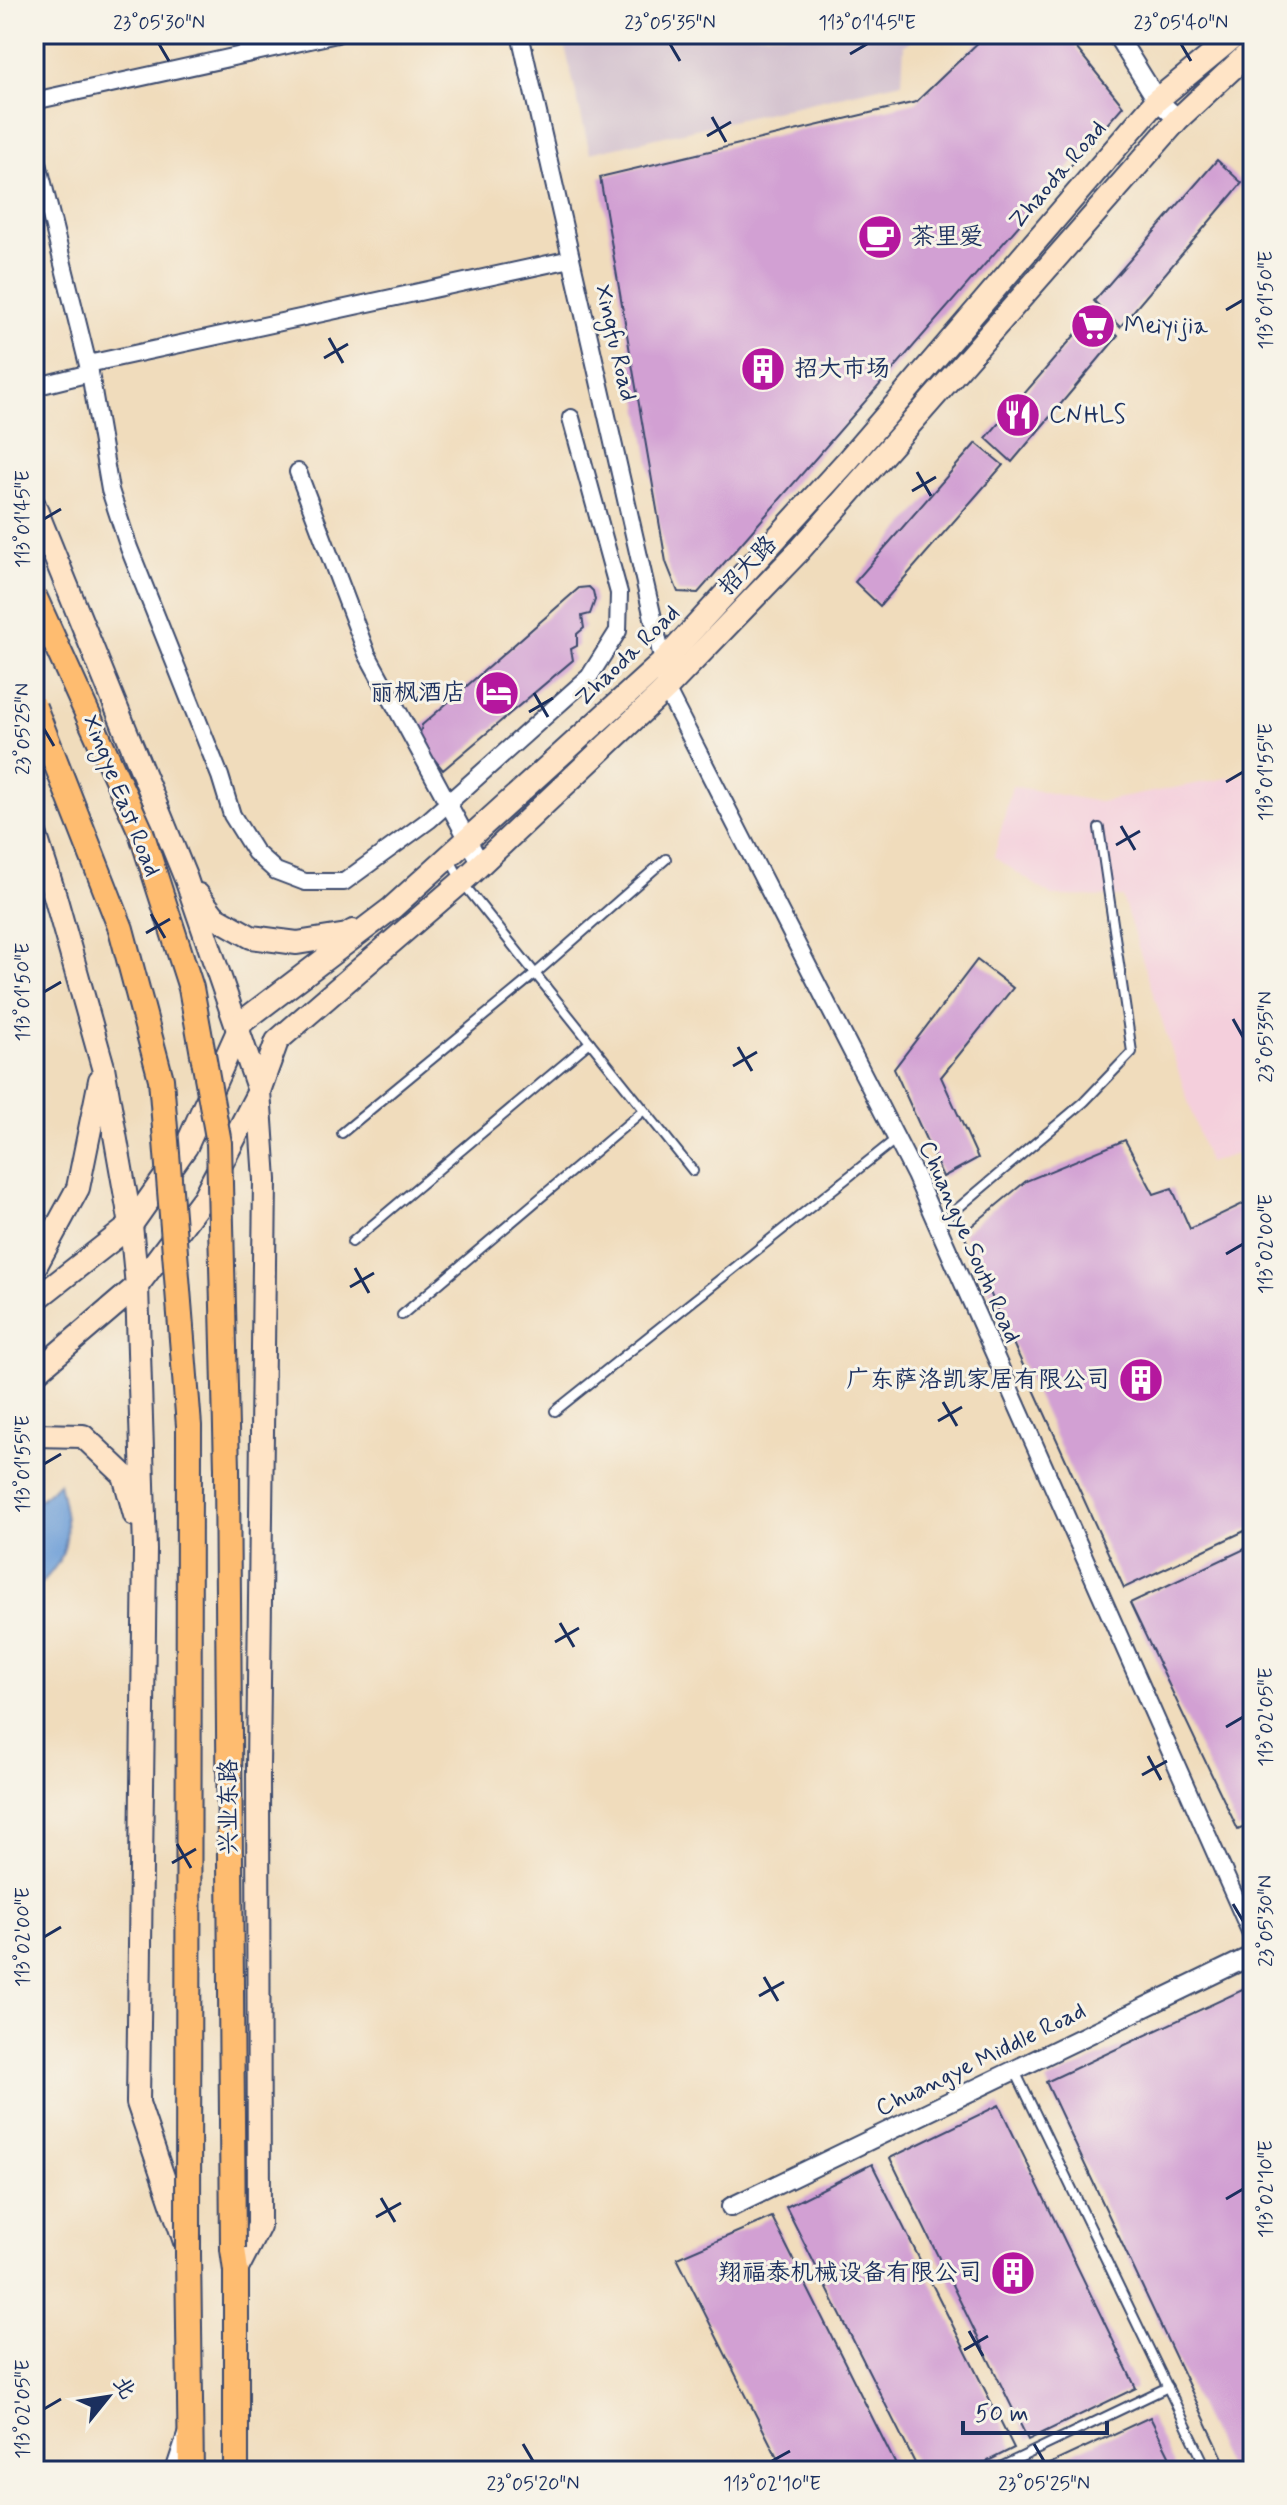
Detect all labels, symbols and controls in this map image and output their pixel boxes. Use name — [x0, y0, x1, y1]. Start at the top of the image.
text: 23°05'30"N — [113, 10, 205, 37]
text: 23°05'35"N — [624, 10, 716, 37]
text: 113°01'45"E — [818, 10, 916, 37]
text: 23°05'40"N — [1134, 10, 1228, 37]
street label: Zhaoda Road — [1002, 114, 1114, 236]
cafe icon: 茶里爱 — [856, 213, 904, 261]
place label: 茶里爱 — [911, 222, 983, 253]
text: 113°01'50"E — [1253, 251, 1280, 349]
street label: Xingfu Road — [585, 282, 643, 405]
supermarket icon: Meiyijia — [1069, 302, 1117, 350]
place label: Meiyijia — [1124, 311, 1208, 342]
building icon: 招大市场 — [739, 345, 787, 393]
place label: 招大市场 — [794, 354, 890, 385]
restaurant icon: CNHLS — [994, 391, 1042, 439]
place label: CNHLS — [1049, 400, 1126, 431]
text: 113°01'45"E — [10, 470, 37, 568]
street label: 招大路 — [712, 529, 784, 603]
street label: Zhaoda Road — [569, 598, 687, 714]
hotel icon: 丽枫酒店 — [473, 669, 521, 717]
place label: 丽枫酒店 — [370, 678, 466, 709]
text: 23°05'25"N — [10, 683, 37, 775]
street label: Xingye East Road — [73, 711, 168, 882]
text: 113°01'55"E — [1253, 723, 1280, 821]
text: 113°01'50"E — [10, 943, 37, 1041]
text: 23°05'35"N — [1253, 991, 1280, 1083]
street label: Chuangye South Road — [910, 1136, 1028, 1348]
text: 113°02'00"E — [1253, 1194, 1280, 1294]
building icon: 广东萨洛凯家居有限公司 — [1117, 1356, 1165, 1404]
place label: 广东萨洛凯家居有限公司 — [846, 1365, 1110, 1396]
text: 113°01'55"E — [10, 1415, 37, 1513]
text: 113°02'05"E — [1253, 1667, 1280, 1767]
street label: 兴业东路 — [214, 1759, 245, 1855]
text: 23°05'30"N — [1253, 1875, 1280, 1967]
text: 113°02'00"E — [10, 1887, 37, 1987]
street label: Chuangye Middle Road — [871, 1996, 1091, 2124]
text: 113°02'10"E — [1253, 2140, 1280, 2238]
building icon: 翔福泰机械设备有限公司 — [989, 2249, 1037, 2297]
place label: 翔福泰机械设备有限公司 — [718, 2258, 982, 2289]
north arrow — [68, 2357, 148, 2437]
text: 113°02'05"E — [10, 2359, 37, 2459]
text: 北 — [106, 2371, 141, 2405]
scale bar — [963, 2385, 1107, 2435]
text: 50 m — [975, 2399, 1029, 2430]
text: 23°05'20"N — [487, 2471, 579, 2498]
text: 113°02'10"E — [723, 2471, 821, 2498]
text: 23°05'25"N — [998, 2471, 1090, 2498]

